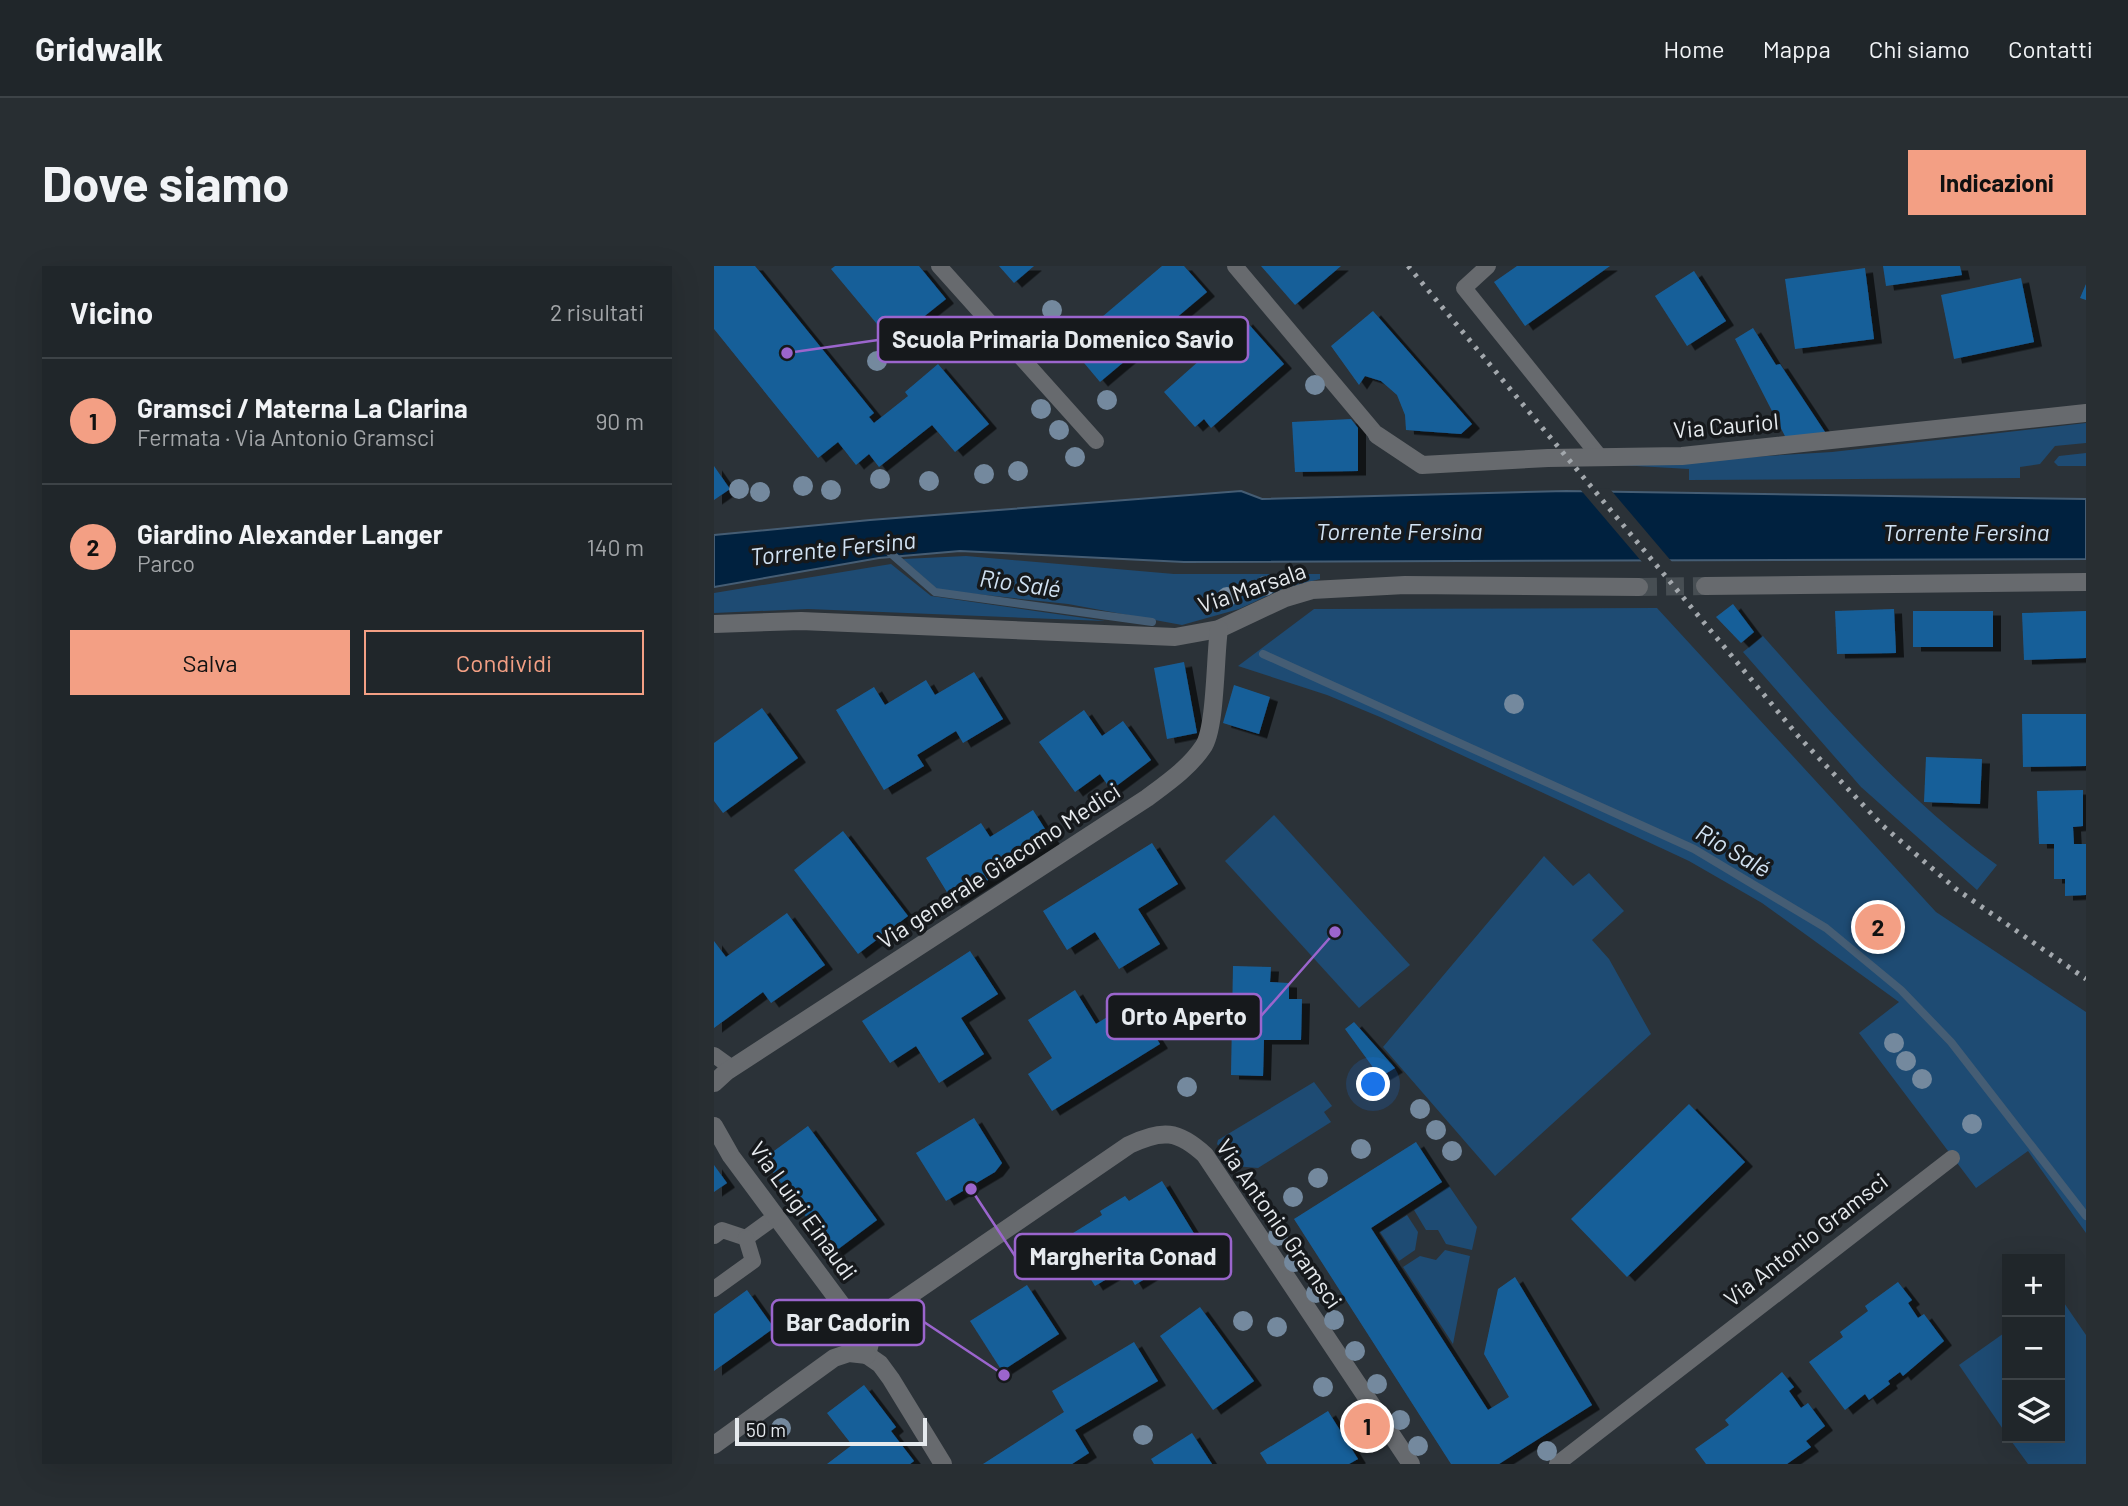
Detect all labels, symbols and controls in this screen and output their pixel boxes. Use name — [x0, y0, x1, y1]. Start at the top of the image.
text: Gridwalk — [35, 28, 163, 68]
text: Home — [1663, 34, 1725, 63]
text: Mappa — [1763, 34, 1831, 63]
text: Chi siamo — [1869, 34, 1970, 63]
text: Contatti — [2008, 34, 2093, 63]
button: Indicazioni — [1908, 150, 2086, 215]
text: Dove siamo — [42, 153, 290, 212]
text: Vicino — [70, 294, 153, 330]
text: 2 risultati — [550, 298, 644, 326]
callout: Scuola Primaria Domenico Savio — [878, 317, 1248, 362]
text: Scuola Primaria Domenico Savio — [892, 324, 1234, 353]
text: Gramsci / Materna La Clarina — [137, 392, 468, 423]
street label: Via Cauriol — [1672, 406, 1780, 444]
text: 1 — [89, 407, 97, 435]
text: 90 m — [595, 407, 644, 435]
text: Fermata · Via Antonio Gramsci — [137, 423, 435, 451]
water label: Torrente Fersina — [1316, 516, 1482, 545]
water label: Torrente Fersina — [1883, 517, 2049, 546]
text: Giardino Alexander Langer — [137, 518, 443, 549]
water label: Torrente Fersina — [748, 524, 917, 571]
text: 2 — [87, 533, 99, 561]
text: 140 m — [587, 533, 644, 561]
text: Parco — [137, 549, 195, 577]
street label: Via Marsala — [1194, 556, 1309, 619]
water label: Rio Salé — [978, 562, 1063, 603]
button: Salva — [70, 630, 350, 695]
button: Condividi — [364, 630, 644, 695]
street label: Via generale Giacomo Medici — [872, 776, 1125, 954]
water label: Rio Salé — [1691, 817, 1776, 883]
pin: 2 — [1855, 901, 1901, 953]
callout: Orto Aperto — [1107, 994, 1261, 1039]
text: Orto Aperto — [1121, 1001, 1247, 1030]
your location — [1356, 1067, 1390, 1101]
street label: Via Antonio Gramsci — [1211, 1133, 1349, 1313]
street label: Via Luigi Einaudi — [744, 1136, 863, 1285]
street label: Via Antonio Gramsci — [1718, 1167, 1893, 1312]
callout: Margherita Conad — [1015, 1234, 1231, 1279]
text: Margherita Conad — [1029, 1241, 1217, 1270]
map controls — [2002, 1254, 2065, 1443]
button: + — [2002, 1254, 2065, 1317]
callout: Bar Cadorin — [772, 1300, 924, 1345]
text: Bar Cadorin — [786, 1307, 910, 1336]
button: − — [2002, 1317, 2065, 1380]
button: layers — [2002, 1380, 2065, 1443]
pin: 1 — [1344, 1400, 1390, 1452]
scale bar — [735, 1415, 928, 1447]
text: 50 m — [746, 1418, 786, 1441]

